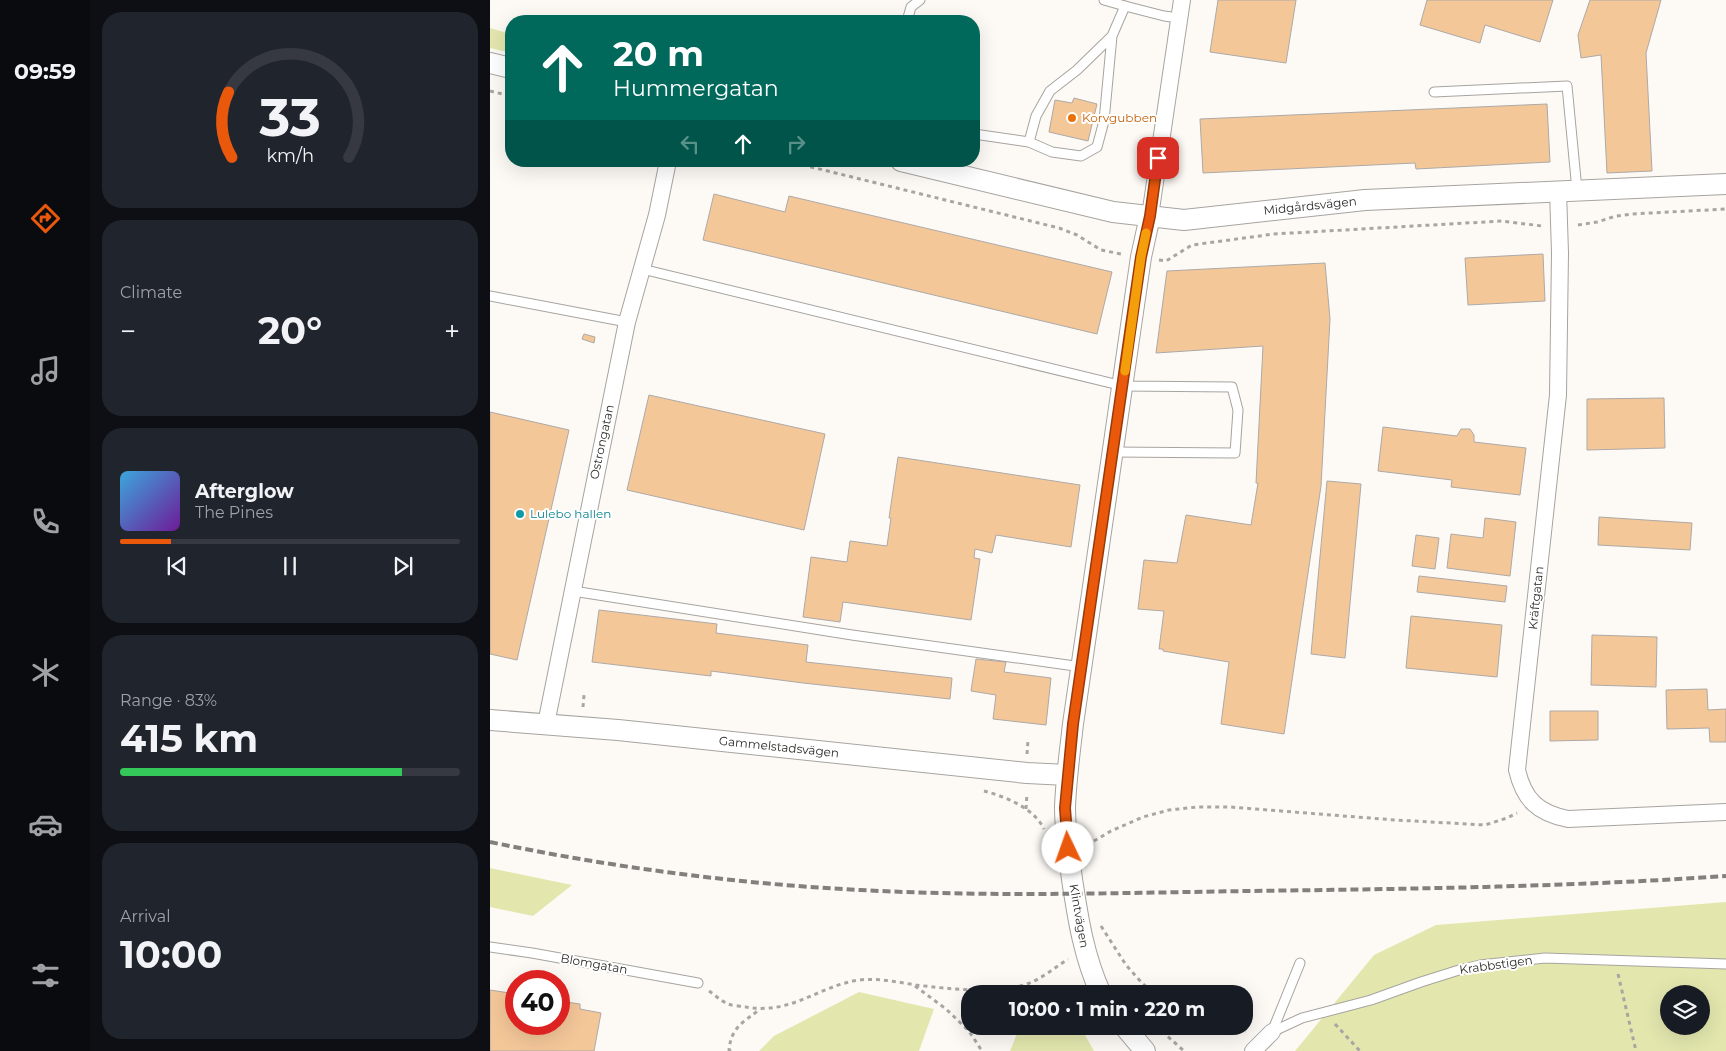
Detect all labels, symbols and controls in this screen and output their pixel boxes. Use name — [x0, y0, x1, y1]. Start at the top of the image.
text: 20 m — [613, 32, 704, 75]
icon: ahead — [530, 35, 595, 100]
text: 09:59 — [14, 58, 76, 85]
text: Hummergatan — [613, 75, 779, 102]
text: 33 — [258, 86, 321, 149]
place label: Korvgubben — [1082, 110, 1157, 125]
marker: Korvgubben — [1066, 112, 1078, 124]
icon: left — [676, 130, 704, 158]
icon: ahead — [729, 130, 757, 158]
icon: right — [782, 130, 810, 158]
pin — [1137, 137, 1179, 179]
icon: arrive — [1144, 144, 1172, 172]
text: km/h — [266, 145, 314, 166]
street label: Midgårdsvägen — [1263, 193, 1357, 218]
icon: directions — [28, 201, 63, 236]
text: Climate — [120, 283, 182, 302]
text: 20° — [258, 307, 322, 354]
text: − — [120, 314, 136, 348]
text: + — [444, 314, 460, 348]
icon: music — [28, 353, 63, 388]
street label: Ostrongatan — [586, 403, 617, 481]
text: Afterglow — [195, 480, 294, 503]
text: The Pines — [195, 503, 273, 522]
icon: phone — [28, 504, 63, 539]
place label: Lulebo hallen — [530, 506, 611, 521]
marker: Lulebo hallen — [514, 508, 526, 520]
icon: previous — [163, 552, 191, 580]
icon: pause — [276, 552, 304, 580]
icon: next — [389, 552, 417, 580]
street label: Kräftgatan — [1525, 566, 1546, 630]
icon: climate — [28, 655, 63, 690]
text: Range · 83% — [120, 691, 217, 710]
text: 415 km — [120, 715, 258, 762]
street label: Gammelstadsvägen — [718, 733, 840, 760]
icon: car — [28, 807, 63, 842]
position arrow — [1041, 821, 1093, 873]
street label: Klintvägen — [1066, 883, 1093, 949]
text: Arrival — [120, 907, 170, 926]
text: 10:00 — [120, 931, 222, 978]
street label: Blomgatan — [559, 950, 629, 977]
street label: Krabbstigen — [1458, 952, 1533, 977]
icon: filters — [28, 958, 63, 993]
speed limit sign: 40 — [505, 970, 570, 1035]
map controls — [1660, 985, 1710, 1035]
button: layers — [1660, 985, 1710, 1035]
text: 10:00 · 1 min · 220 m — [1009, 998, 1205, 1021]

